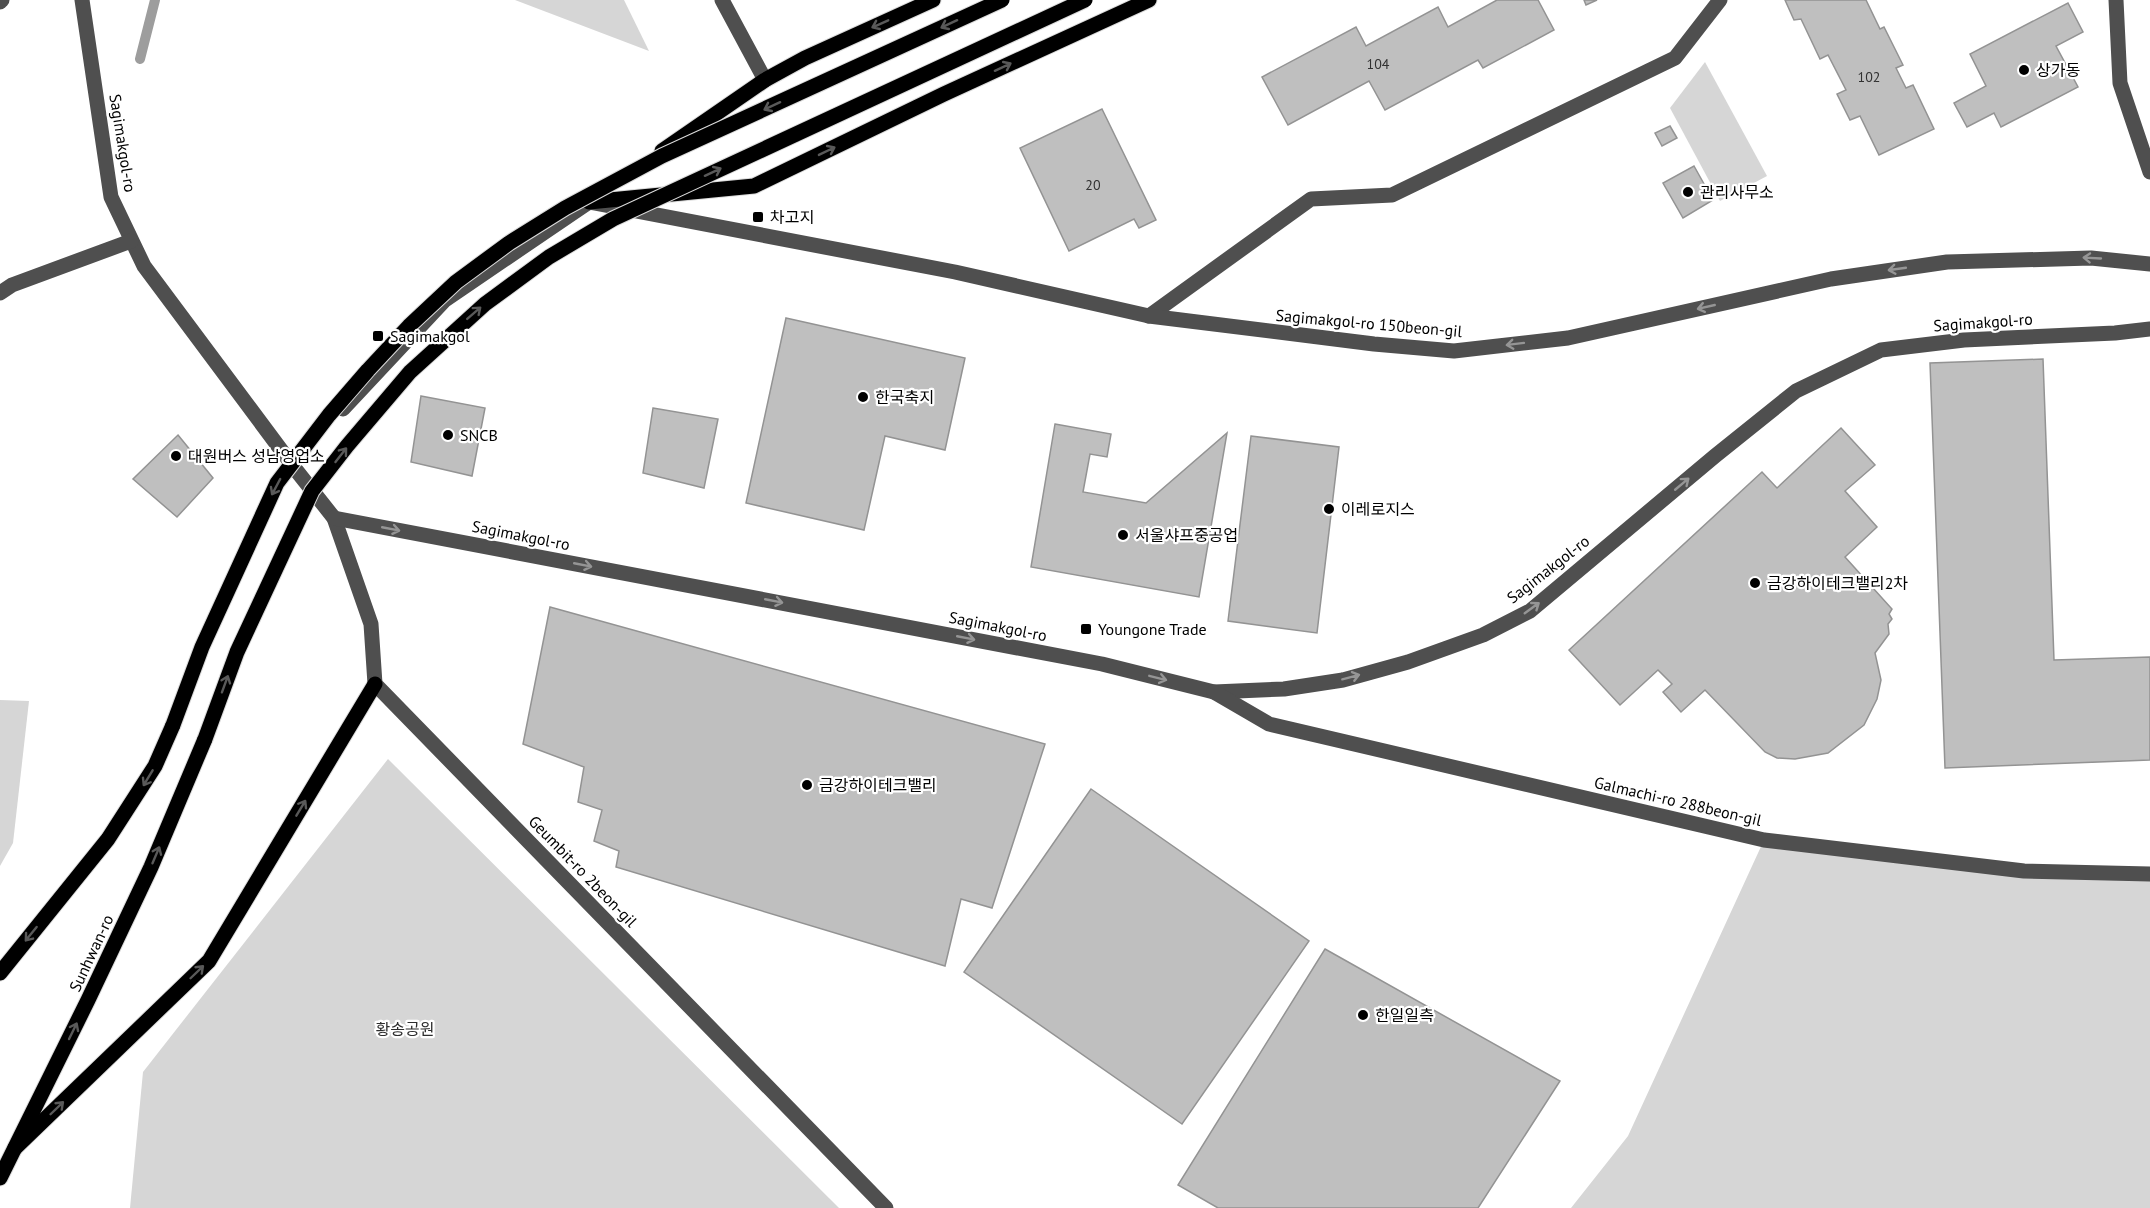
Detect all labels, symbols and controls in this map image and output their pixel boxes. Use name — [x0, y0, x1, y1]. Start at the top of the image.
one-way arrow — [940, 19, 958, 31]
one-way arrow — [871, 20, 889, 31]
house number: 104 — [1367, 55, 1390, 73]
place label: 상가동 — [2036, 60, 2080, 80]
one-way arrow — [994, 61, 1012, 72]
marker: 상가동 — [2017, 63, 2031, 77]
house number: 102 — [1858, 68, 1880, 86]
street label: Sagimakgol-ro — [105, 92, 141, 194]
one-way arrow — [763, 101, 781, 112]
one-way arrow — [818, 145, 836, 156]
one-way arrow — [704, 165, 722, 177]
house number: 20 — [1085, 176, 1101, 194]
place label: 관리사무소 — [1700, 182, 1774, 202]
marker: 관리사무소 — [1681, 185, 1695, 199]
place label: 차고지 — [770, 207, 814, 227]
marker: 차고지 — [751, 210, 765, 224]
one-way arrow — [2082, 253, 2102, 264]
one-way arrow — [1888, 264, 1908, 275]
one-way arrow — [1697, 302, 1716, 313]
street label: Sagimakgol-ro 150beon-gil — [1275, 305, 1463, 341]
one-way arrow — [466, 307, 482, 320]
street label: Sagimakgol-ro — [1933, 309, 2033, 335]
place label: Sagimakgol — [390, 326, 470, 346]
marker: Sagimakgol — [371, 329, 385, 343]
one-way arrow — [1506, 339, 1526, 350]
place label: 한국축지 — [875, 387, 934, 407]
marker: 한국축지 — [856, 390, 870, 404]
place label: SNCB — [460, 425, 498, 445]
marker: SNCB — [441, 428, 455, 442]
place label: 대원버스 성남영업소 — [188, 446, 325, 466]
one-way arrow — [334, 447, 347, 463]
marker: 대원버스 성남영업소 — [169, 449, 183, 463]
one-way arrow — [1674, 477, 1690, 490]
one-way arrow — [270, 478, 282, 495]
place label: 이레로지스 — [1341, 499, 1415, 519]
marker: 이레로지스 — [1322, 502, 1336, 516]
street label: Sagimakgol-ro — [470, 516, 572, 554]
one-way arrow — [381, 524, 400, 535]
place label: 서울샤프중공업 — [1135, 525, 1238, 545]
marker: 서울샤프중공업 — [1116, 528, 1130, 542]
street label: Sagimakgol-ro — [1503, 531, 1593, 607]
one-way arrow — [572, 560, 592, 571]
place label: 금강하이테크밸리2차 — [1767, 573, 1908, 593]
marker: 금강하이테크밸리2차 — [1748, 576, 1762, 590]
one-way arrow — [764, 596, 784, 607]
one-way arrow — [1523, 602, 1539, 614]
street label: Sagimakgol-ro — [947, 607, 1049, 645]
place label: Youngone Trade — [1098, 619, 1207, 639]
marker: Youngone Trade — [1079, 622, 1093, 636]
one-way arrow — [956, 633, 975, 644]
one-way arrow — [1341, 671, 1360, 683]
one-way arrow — [1149, 672, 1168, 684]
one-way arrow — [220, 675, 231, 694]
one-way arrow — [141, 769, 153, 786]
street label: Galmachi-ro 288beon-gil — [1592, 772, 1764, 830]
place label: 금강하이테크밸리 — [819, 775, 937, 795]
marker: 금강하이테크밸리 — [800, 778, 814, 792]
one-way arrow — [295, 800, 307, 817]
street label: Geumbit-ro 2beon-gil — [525, 811, 642, 931]
one-way arrow — [151, 846, 162, 865]
street label: Sunhwan-ro — [64, 911, 118, 995]
one-way arrow — [25, 926, 38, 942]
one-way arrow — [189, 965, 204, 980]
place label: 한일일측 — [1375, 1005, 1434, 1025]
marker: 한일일측 — [1356, 1008, 1370, 1022]
park label: 황송공원 — [376, 1019, 434, 1039]
one-way arrow — [68, 1023, 79, 1041]
one-way arrow — [49, 1100, 64, 1115]

